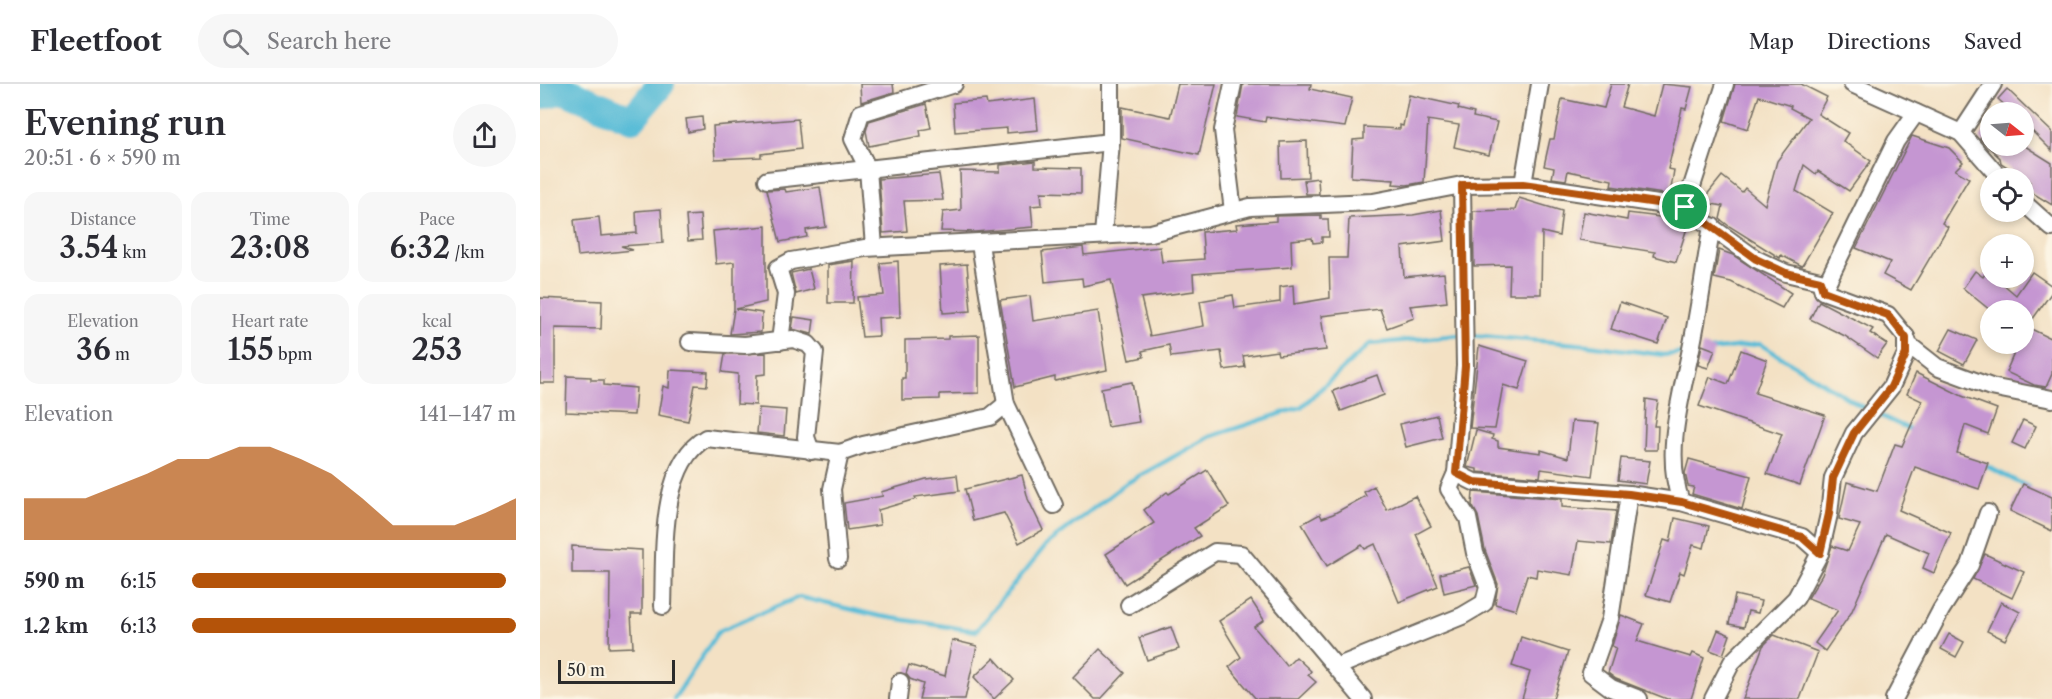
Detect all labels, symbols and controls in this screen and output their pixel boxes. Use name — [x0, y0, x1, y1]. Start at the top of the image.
search box — [198, 14, 618, 68]
text: Fleetfoot — [30, 24, 162, 58]
icon: search — [219, 25, 252, 58]
text: Search here — [267, 28, 391, 55]
text: Map — [1749, 29, 1794, 54]
text: Directions — [1827, 29, 1931, 54]
text: Saved — [1964, 29, 2022, 54]
north arrow — [1980, 102, 2034, 156]
map controls — [1980, 102, 2034, 354]
text: Evening run — [24, 103, 226, 144]
button: share — [453, 104, 516, 167]
text: 20:51 · 6 × 590 m — [24, 146, 181, 170]
button: locate — [1980, 168, 2034, 222]
pin — [1659, 181, 1710, 232]
icon: arrive — [1668, 190, 1701, 223]
text: Distance — [70, 209, 136, 229]
text: Time — [250, 209, 290, 229]
text: Pace — [419, 209, 455, 229]
text: 3.54 — [59, 229, 118, 266]
text: 23:08 — [230, 229, 310, 266]
text: 6:32 — [389, 229, 450, 266]
button: + — [1980, 234, 2034, 288]
text: km — [118, 242, 147, 262]
text: /km — [450, 242, 485, 262]
button: − — [1980, 300, 2034, 354]
text: Elevation — [67, 311, 139, 331]
text: Heart rate — [231, 311, 309, 331]
text: kcal — [422, 311, 452, 331]
text: 36 — [76, 331, 111, 368]
text: 155 — [228, 331, 274, 368]
text: 253 — [412, 331, 462, 368]
text: m — [111, 344, 130, 364]
text: bpm — [274, 344, 312, 364]
text: Elevation — [24, 402, 113, 426]
text: 141–147 m — [419, 402, 516, 426]
text: 590 m — [24, 569, 85, 593]
text: 6:15 — [120, 569, 157, 593]
text: 1.2 km — [24, 614, 88, 638]
text: 6:13 — [120, 614, 157, 638]
scale bar — [558, 657, 675, 684]
text: 50 m — [567, 660, 605, 680]

